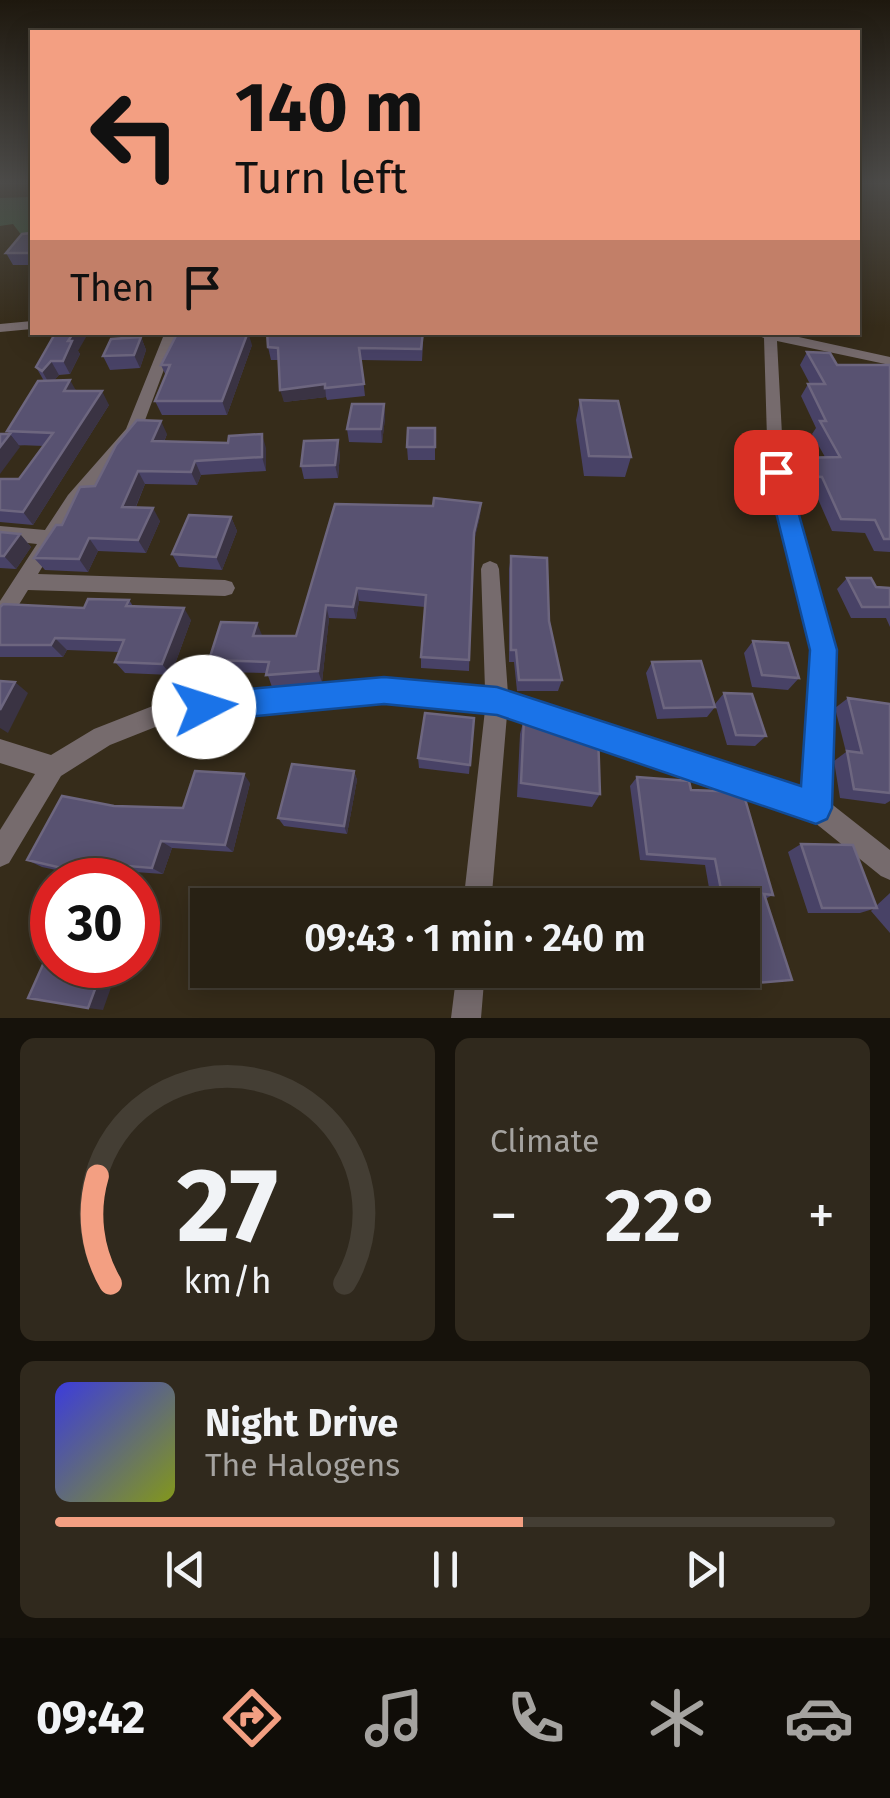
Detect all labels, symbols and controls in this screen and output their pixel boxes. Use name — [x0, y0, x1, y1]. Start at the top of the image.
text: 140 m — [235, 66, 424, 150]
icon: left — [70, 70, 200, 200]
text: Turn left — [235, 151, 407, 205]
icon: arrive — [175, 260, 230, 315]
text: Then — [70, 265, 155, 311]
pin — [734, 430, 819, 515]
icon: arrive — [749, 445, 804, 500]
position arrow — [152, 655, 256, 759]
speed limit sign: 30 — [30, 858, 160, 988]
text: 09:43 · 1 min · 240 m — [304, 915, 646, 961]
text: Climate — [490, 1122, 599, 1160]
text: 27 — [177, 1144, 278, 1269]
text: 22° — [605, 1171, 720, 1261]
text: − — [490, 1183, 518, 1249]
text: + — [808, 1183, 835, 1249]
text: km/h — [183, 1260, 272, 1302]
text: Night Drive — [205, 1400, 398, 1446]
text: The Halogens — [205, 1446, 400, 1484]
icon: previous — [158, 1542, 213, 1597]
icon: pause — [418, 1542, 473, 1597]
icon: next — [678, 1542, 733, 1597]
icon: directions — [217, 1683, 287, 1753]
icon: music — [359, 1683, 429, 1753]
icon: phone — [501, 1683, 571, 1753]
icon: climate — [642, 1683, 712, 1753]
icon: car — [784, 1683, 854, 1753]
text: 09:42 — [36, 1691, 145, 1745]

